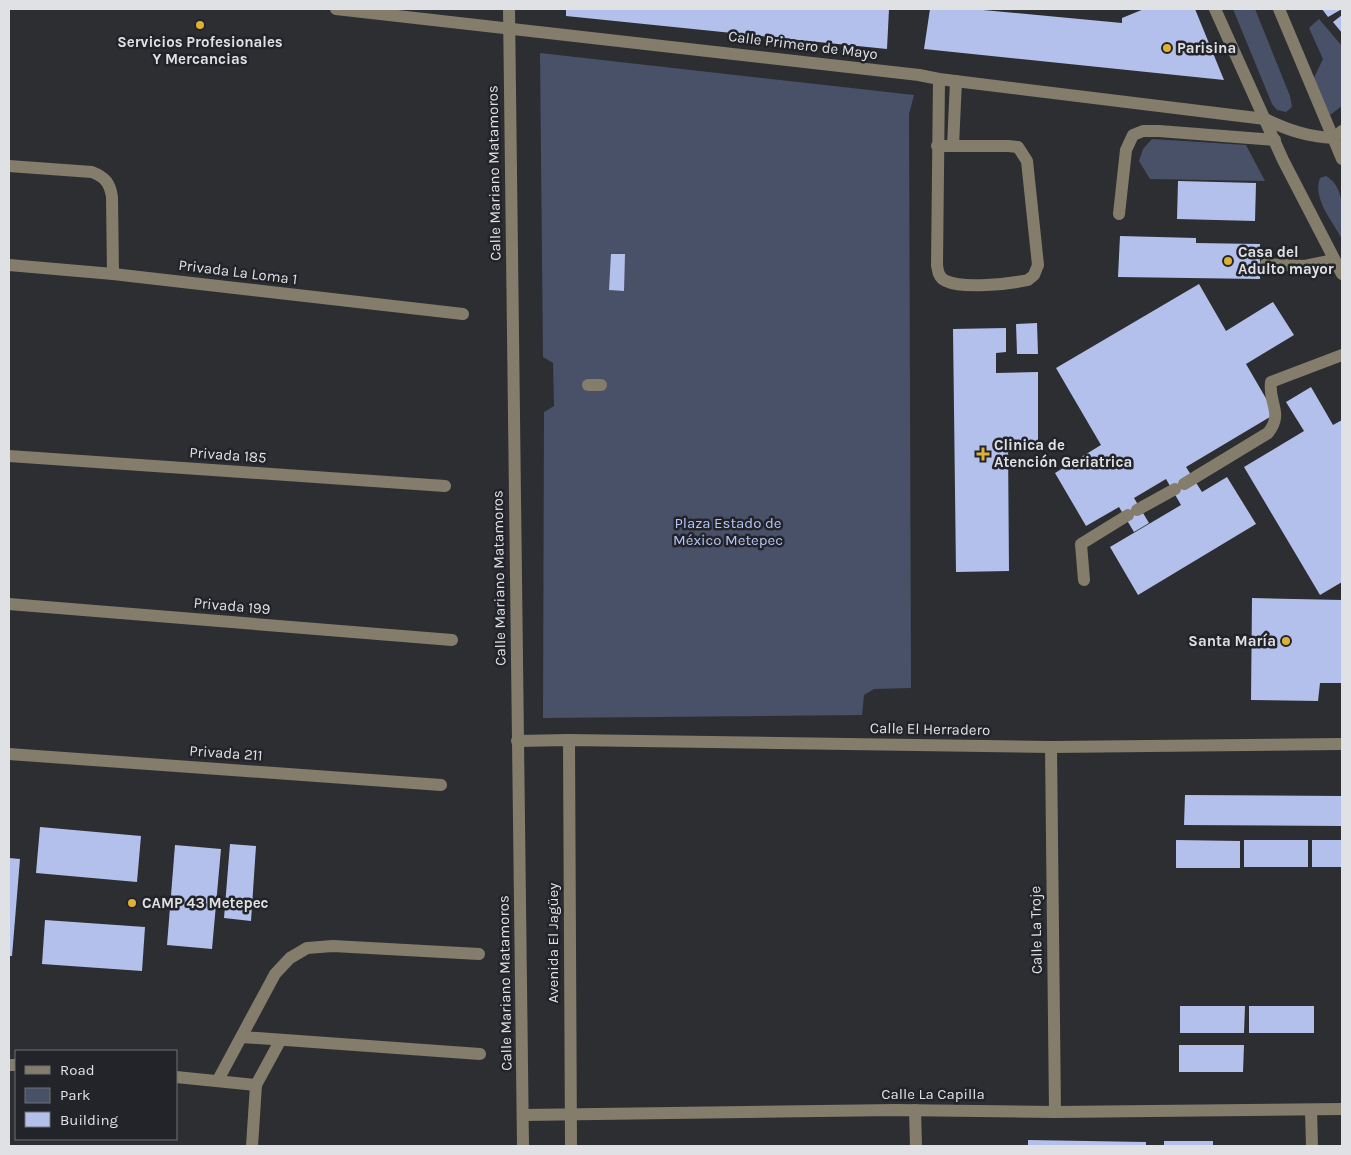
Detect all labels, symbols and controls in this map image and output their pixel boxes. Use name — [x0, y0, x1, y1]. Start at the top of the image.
marker: Servicios Profesionales Y Mercancias — [194, 19, 206, 31]
street label: Calle Primero de Mayo — [727, 27, 879, 63]
place label: Servicios Profesionales Y Mercancias — [117, 33, 283, 68]
place label: Parisina — [1177, 39, 1236, 57]
marker: Parisina — [1161, 42, 1173, 54]
street label: Calle Mariano Matamoros — [483, 85, 505, 261]
place label: Casa del Adulto mayor — [1238, 243, 1334, 278]
marker: Casa del Adulto mayor — [1222, 255, 1234, 267]
street label: Privada La Loma 1 — [178, 256, 298, 288]
place label: Clinica de Atención Geriatrica — [994, 436, 1132, 471]
street label: Privada 185 — [189, 443, 267, 467]
marker: Clinica de Atención Geriatrica — [976, 447, 990, 461]
street label: Calle Mariano Matamoros — [488, 490, 510, 666]
park label: Plaza Estado de México Metepec — [673, 514, 783, 549]
street label: Privada 199 — [193, 594, 271, 618]
place label: Santa María — [1188, 632, 1276, 650]
marker: Santa María — [1280, 635, 1292, 647]
street label: Calle El Herradero — [870, 719, 990, 739]
street label: Privada 211 — [189, 741, 263, 765]
street label: Avenida El Jagüey — [544, 883, 562, 1003]
street label: Calle La Troje — [1026, 886, 1046, 974]
place label: CAMP 43 Metepec — [142, 894, 269, 912]
street label: Calle Mariano Matamoros — [494, 895, 516, 1071]
marker: CAMP 43 Metepec — [126, 897, 138, 909]
legend — [15, 1050, 178, 1140]
text: Road — [60, 1061, 95, 1079]
street label: Calle La Capilla — [881, 1085, 985, 1103]
text: Park — [60, 1086, 90, 1104]
text: Building — [60, 1111, 118, 1129]

